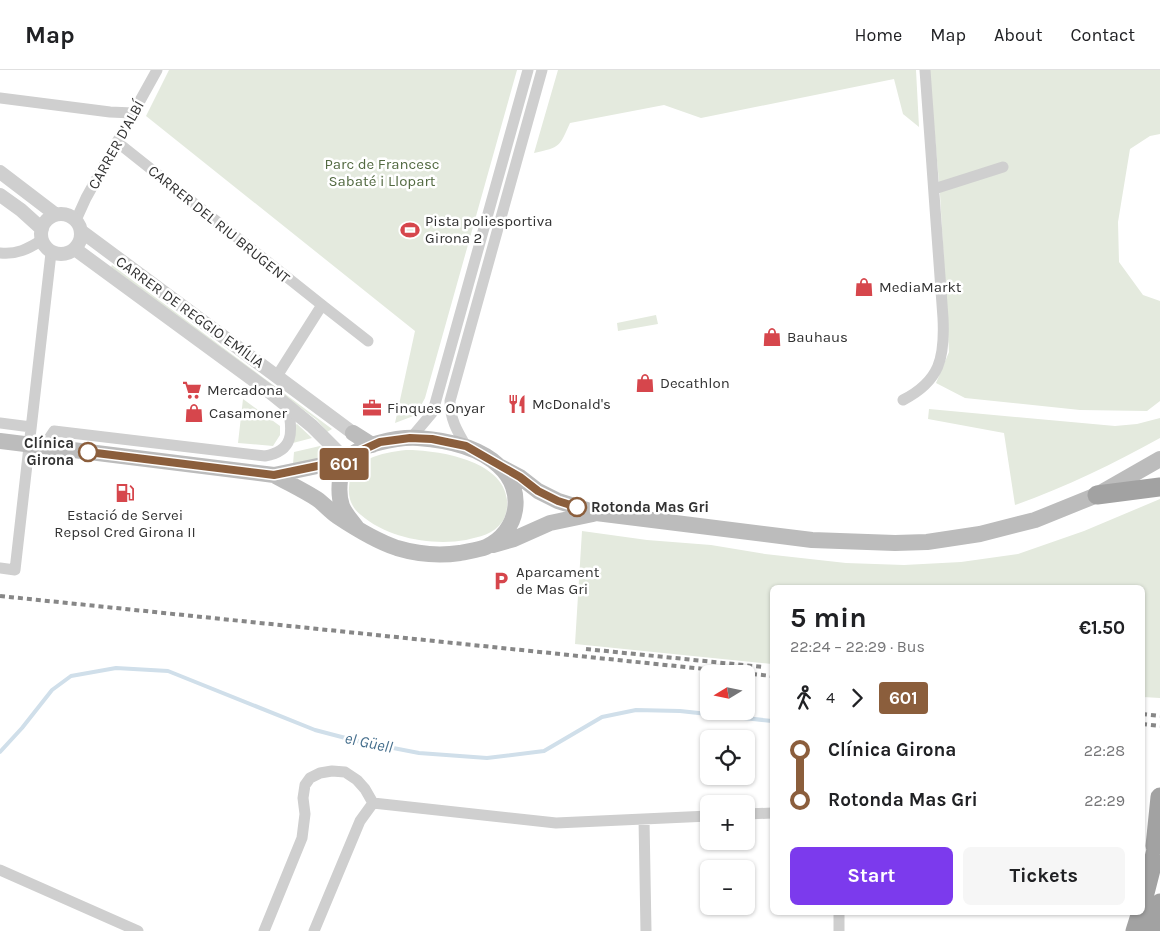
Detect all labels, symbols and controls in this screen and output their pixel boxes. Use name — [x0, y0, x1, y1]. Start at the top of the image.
text: Map — [25, 21, 75, 49]
text: Home — [854, 24, 902, 46]
text: Map — [930, 24, 966, 46]
text: About — [994, 24, 1043, 46]
text: Contact — [1071, 24, 1135, 46]
street label: CARRER D'ALBÍ — [84, 97, 148, 192]
park label: Parc de Francesc Sabaté i Llopart — [324, 155, 440, 190]
street label: CARRER DEL RIU BRUGENT — [144, 161, 294, 287]
place label: Pista poliesportiva Girona 2 — [425, 212, 553, 247]
sports icon: Pista poliesportiva Girona 2 — [399, 219, 421, 241]
street label: CARRER DE REGGIO EMÍLIA — [112, 252, 268, 372]
shop icon: MediaMarkt — [853, 276, 875, 298]
place label: MediaMarkt — [879, 278, 962, 296]
shop icon: Bauhaus — [761, 326, 783, 348]
place label: Bauhaus — [787, 328, 848, 346]
shop icon: Decathlon — [634, 372, 656, 394]
place label: Decathlon — [660, 374, 730, 392]
supermarket icon: Mercadona — [181, 379, 203, 401]
place label: Mercadona — [207, 381, 283, 399]
restaurant icon: McDonald's — [506, 393, 528, 415]
place label: McDonald's — [532, 395, 611, 413]
office icon: Finques Onyar — [361, 397, 383, 419]
place label: Finques Onyar — [387, 399, 485, 417]
shop icon: Casamoner — [183, 402, 205, 424]
place label: Casamoner — [209, 404, 288, 422]
place label: Clínica Girona — [24, 434, 74, 469]
marker: Clínica Girona — [78, 442, 98, 462]
line badge: 601 — [315, 448, 373, 480]
text: 601 — [330, 453, 358, 475]
fuel station icon: Estació de Servei Repsol Cred Girona II — [114, 482, 136, 504]
marker: Rotonda Mas Gri — [567, 497, 587, 517]
place label: Rotonda Mas Gri — [591, 498, 709, 516]
place label: Estació de Servei Repsol Cred Girona II — [54, 506, 196, 541]
place label: Aparcament de Mas Gri — [516, 563, 600, 598]
parking icon: Aparcament de Mas Gri — [490, 570, 512, 592]
text: 5 min — [790, 601, 867, 634]
text: €1.50 — [1079, 617, 1125, 639]
text: 22:24 – 22:29 · Bus — [790, 637, 925, 656]
north arrow — [700, 665, 755, 720]
map controls — [700, 665, 755, 915]
icon: walk — [790, 684, 818, 712]
icon: forward — [843, 684, 871, 712]
text: 601 — [889, 687, 918, 709]
text: 4 — [826, 688, 835, 707]
water label: el Güell — [343, 728, 395, 757]
button: locate — [700, 730, 755, 785]
text: Clínica Girona — [828, 739, 956, 761]
text: 22:28 — [1084, 741, 1125, 760]
text: Rotonda Mas Gri — [828, 789, 978, 811]
text: 22:29 — [1084, 791, 1125, 810]
button: + — [700, 795, 755, 850]
button: Start — [790, 847, 953, 905]
button: Tickets — [963, 847, 1125, 905]
button: − — [700, 860, 755, 915]

